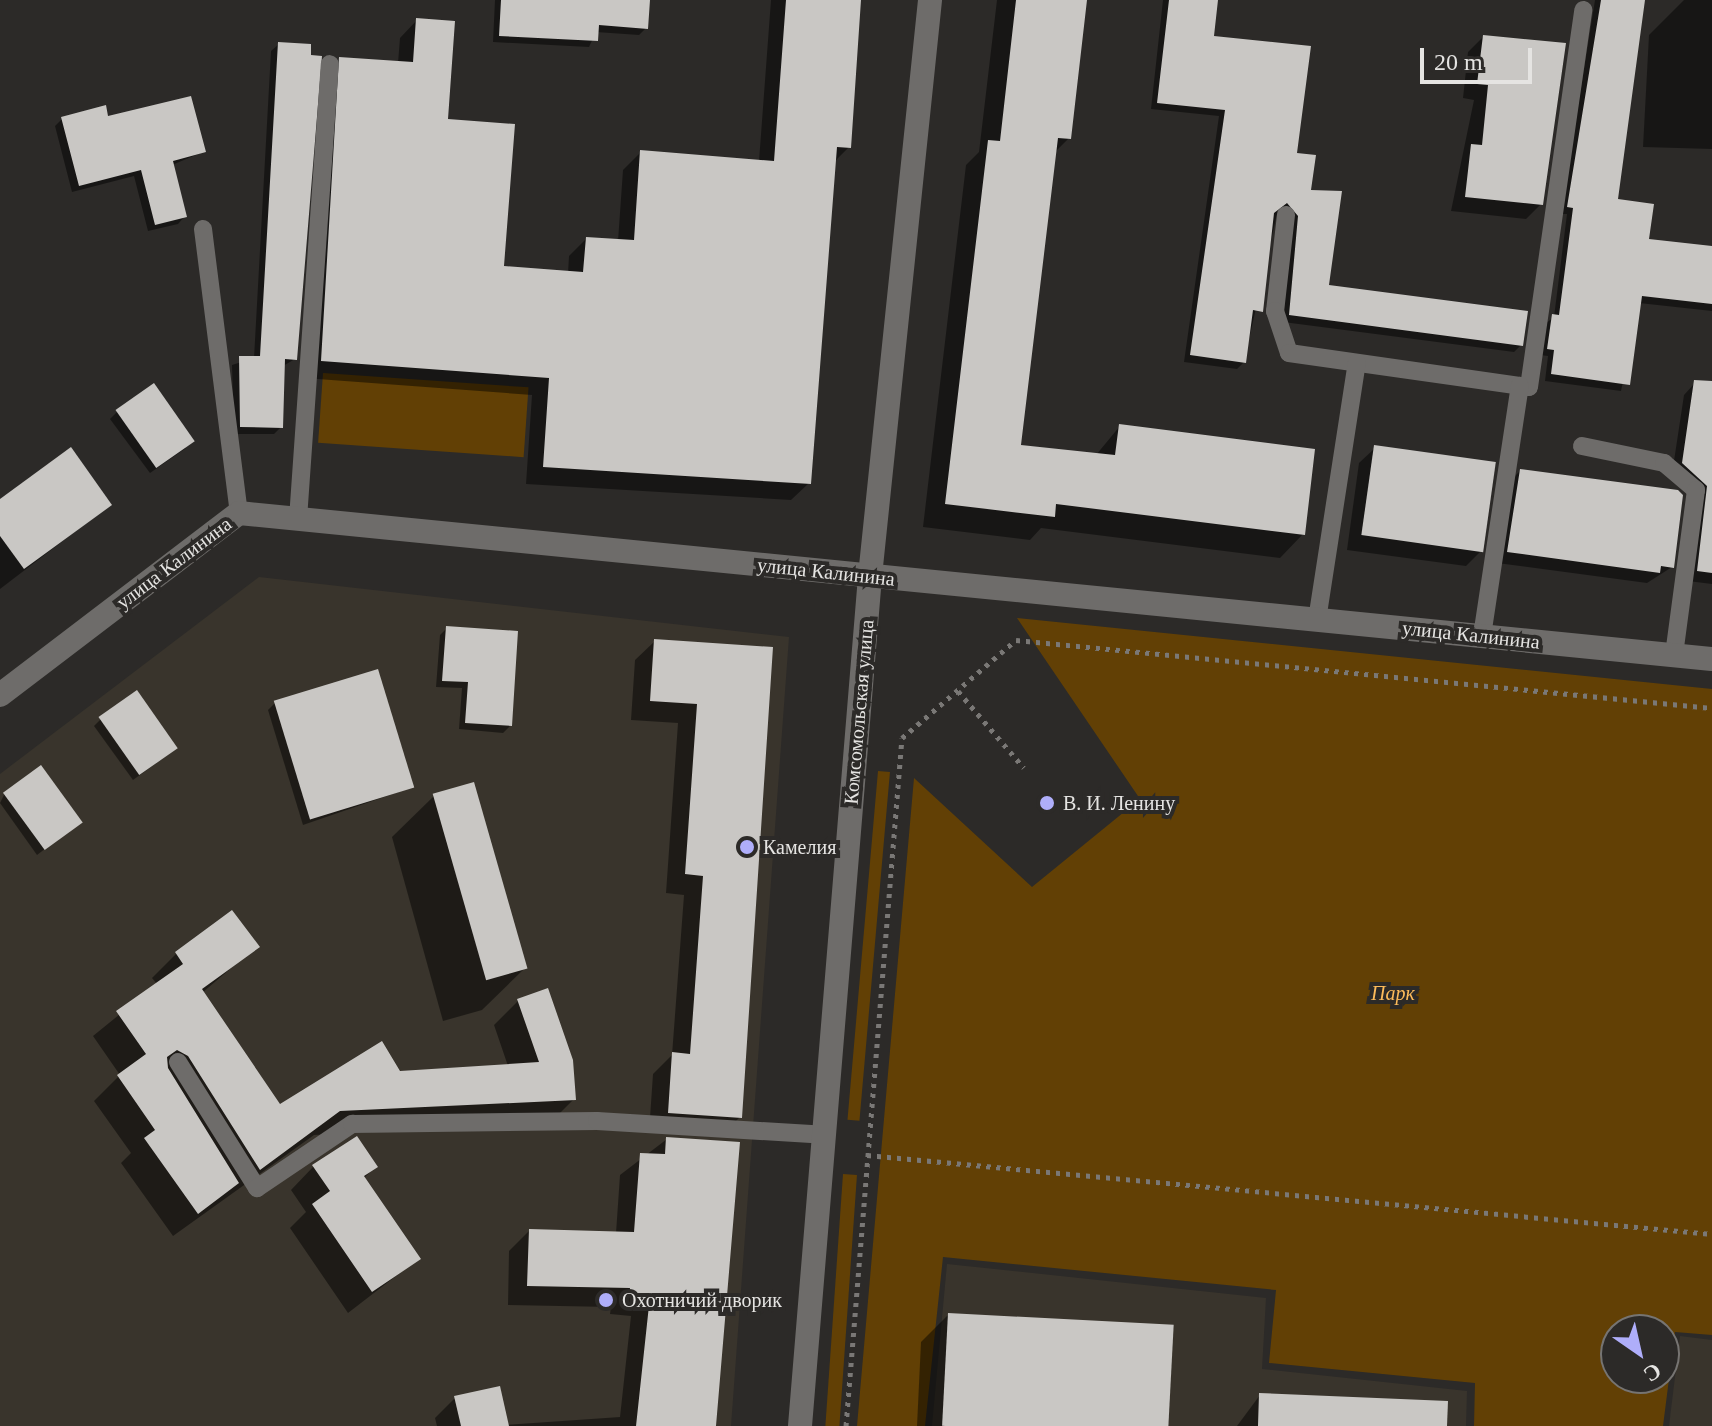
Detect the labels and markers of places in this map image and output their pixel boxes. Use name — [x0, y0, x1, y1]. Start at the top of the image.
place label: В. И. Ленину — [1063, 791, 1175, 815]
marker: В. И. Ленину — [1038, 794, 1056, 812]
place label: Камелия — [763, 835, 836, 859]
marker: Камелия — [738, 838, 756, 856]
place label: Охотничий дворик — [622, 1288, 782, 1312]
marker: Охотничий дворик — [597, 1291, 615, 1309]

